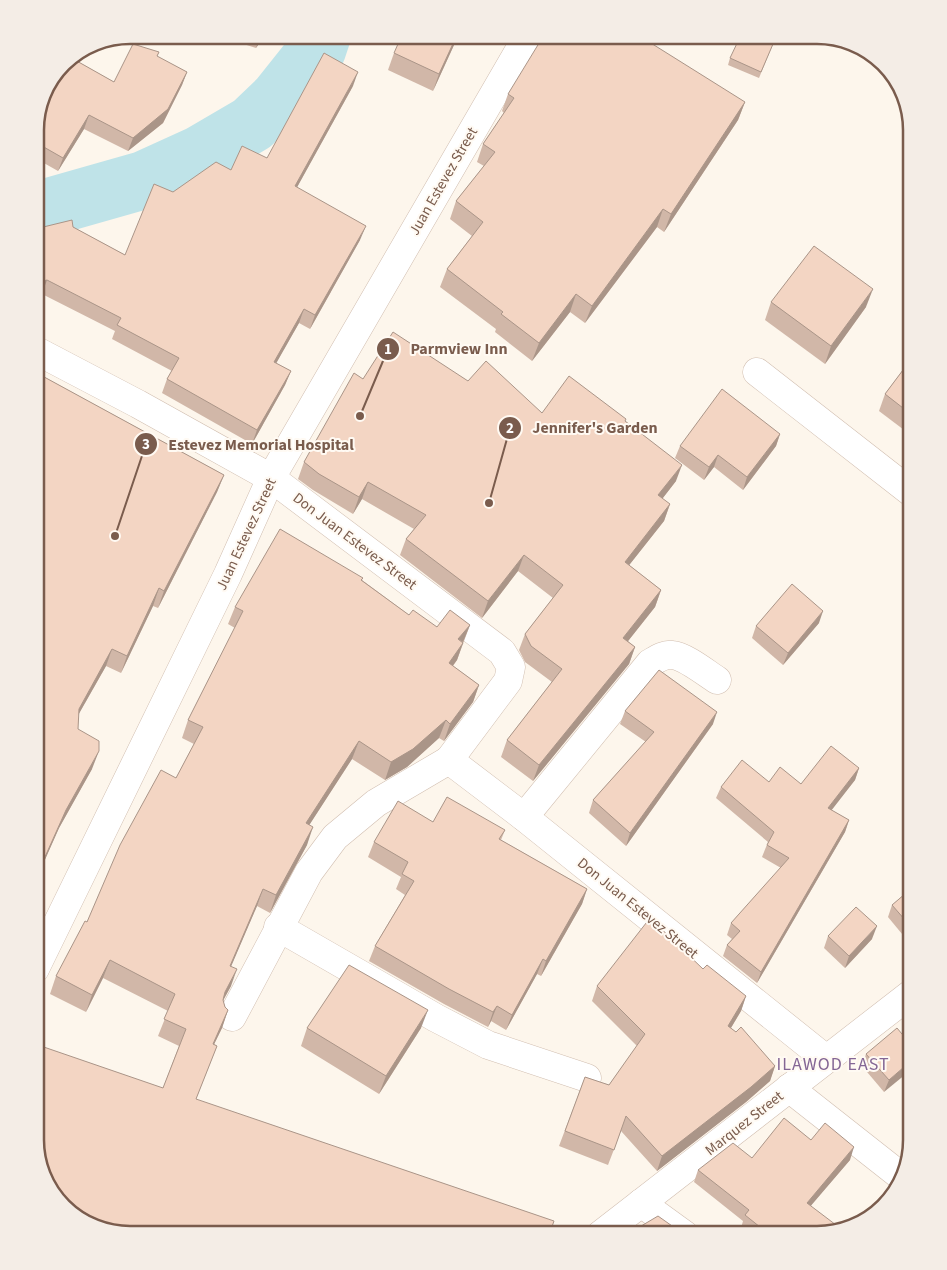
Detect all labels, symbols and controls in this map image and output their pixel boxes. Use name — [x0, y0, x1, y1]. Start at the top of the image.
street label: Juan Estevez Street — [404, 123, 483, 239]
callout: Parmview Inn — [375, 333, 517, 364]
text: Parmview Inn — [410, 338, 508, 360]
text: 1 — [384, 339, 392, 360]
callout: Jennifer's Garden — [498, 412, 668, 443]
text: Jennifer's Garden — [532, 417, 658, 439]
text: 2 — [506, 418, 514, 439]
callout: Estevez Memorial Hospital — [133, 429, 364, 460]
text: 3 — [142, 434, 150, 455]
text: Estevez Memorial Hospital — [168, 434, 354, 456]
street label: Juan Estevez Street — [211, 475, 282, 594]
street label: Don Juan Estevez Street — [288, 488, 421, 595]
street label: Don Juan Estevez Street — [573, 853, 703, 964]
district label: ILAWOD EAST — [776, 1052, 890, 1077]
street label: Marquez Street — [701, 1086, 788, 1161]

